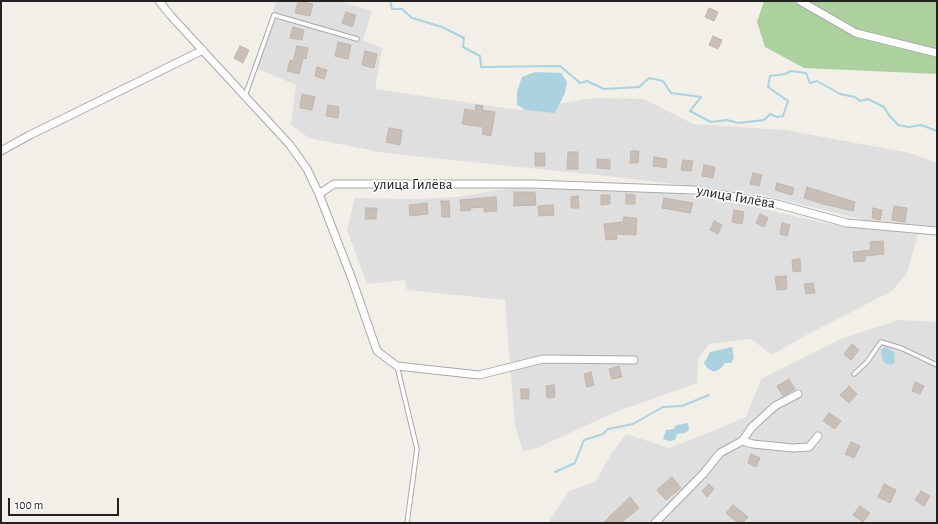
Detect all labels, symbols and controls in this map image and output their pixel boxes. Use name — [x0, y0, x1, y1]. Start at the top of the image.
street label: улица Гилёва — [373, 175, 453, 193]
street label: улица Гилёва — [696, 181, 776, 213]
scale bar — [10, 490, 121, 516]
text: 100 m — [15, 499, 43, 511]

